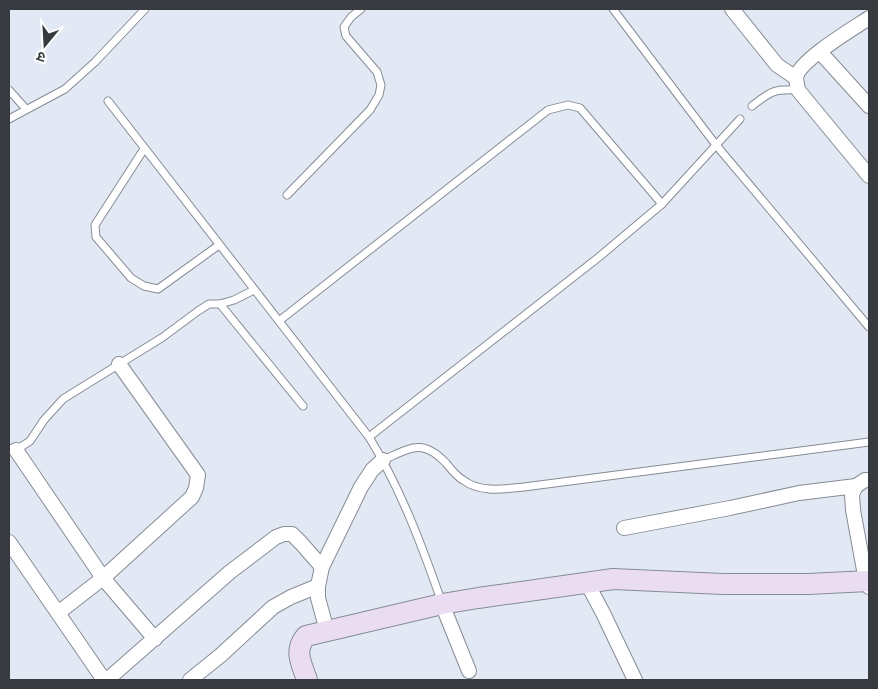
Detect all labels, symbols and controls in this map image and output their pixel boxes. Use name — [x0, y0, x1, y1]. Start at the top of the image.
north arrow — [20, 20, 70, 70]
text: उ — [34, 47, 48, 66]

